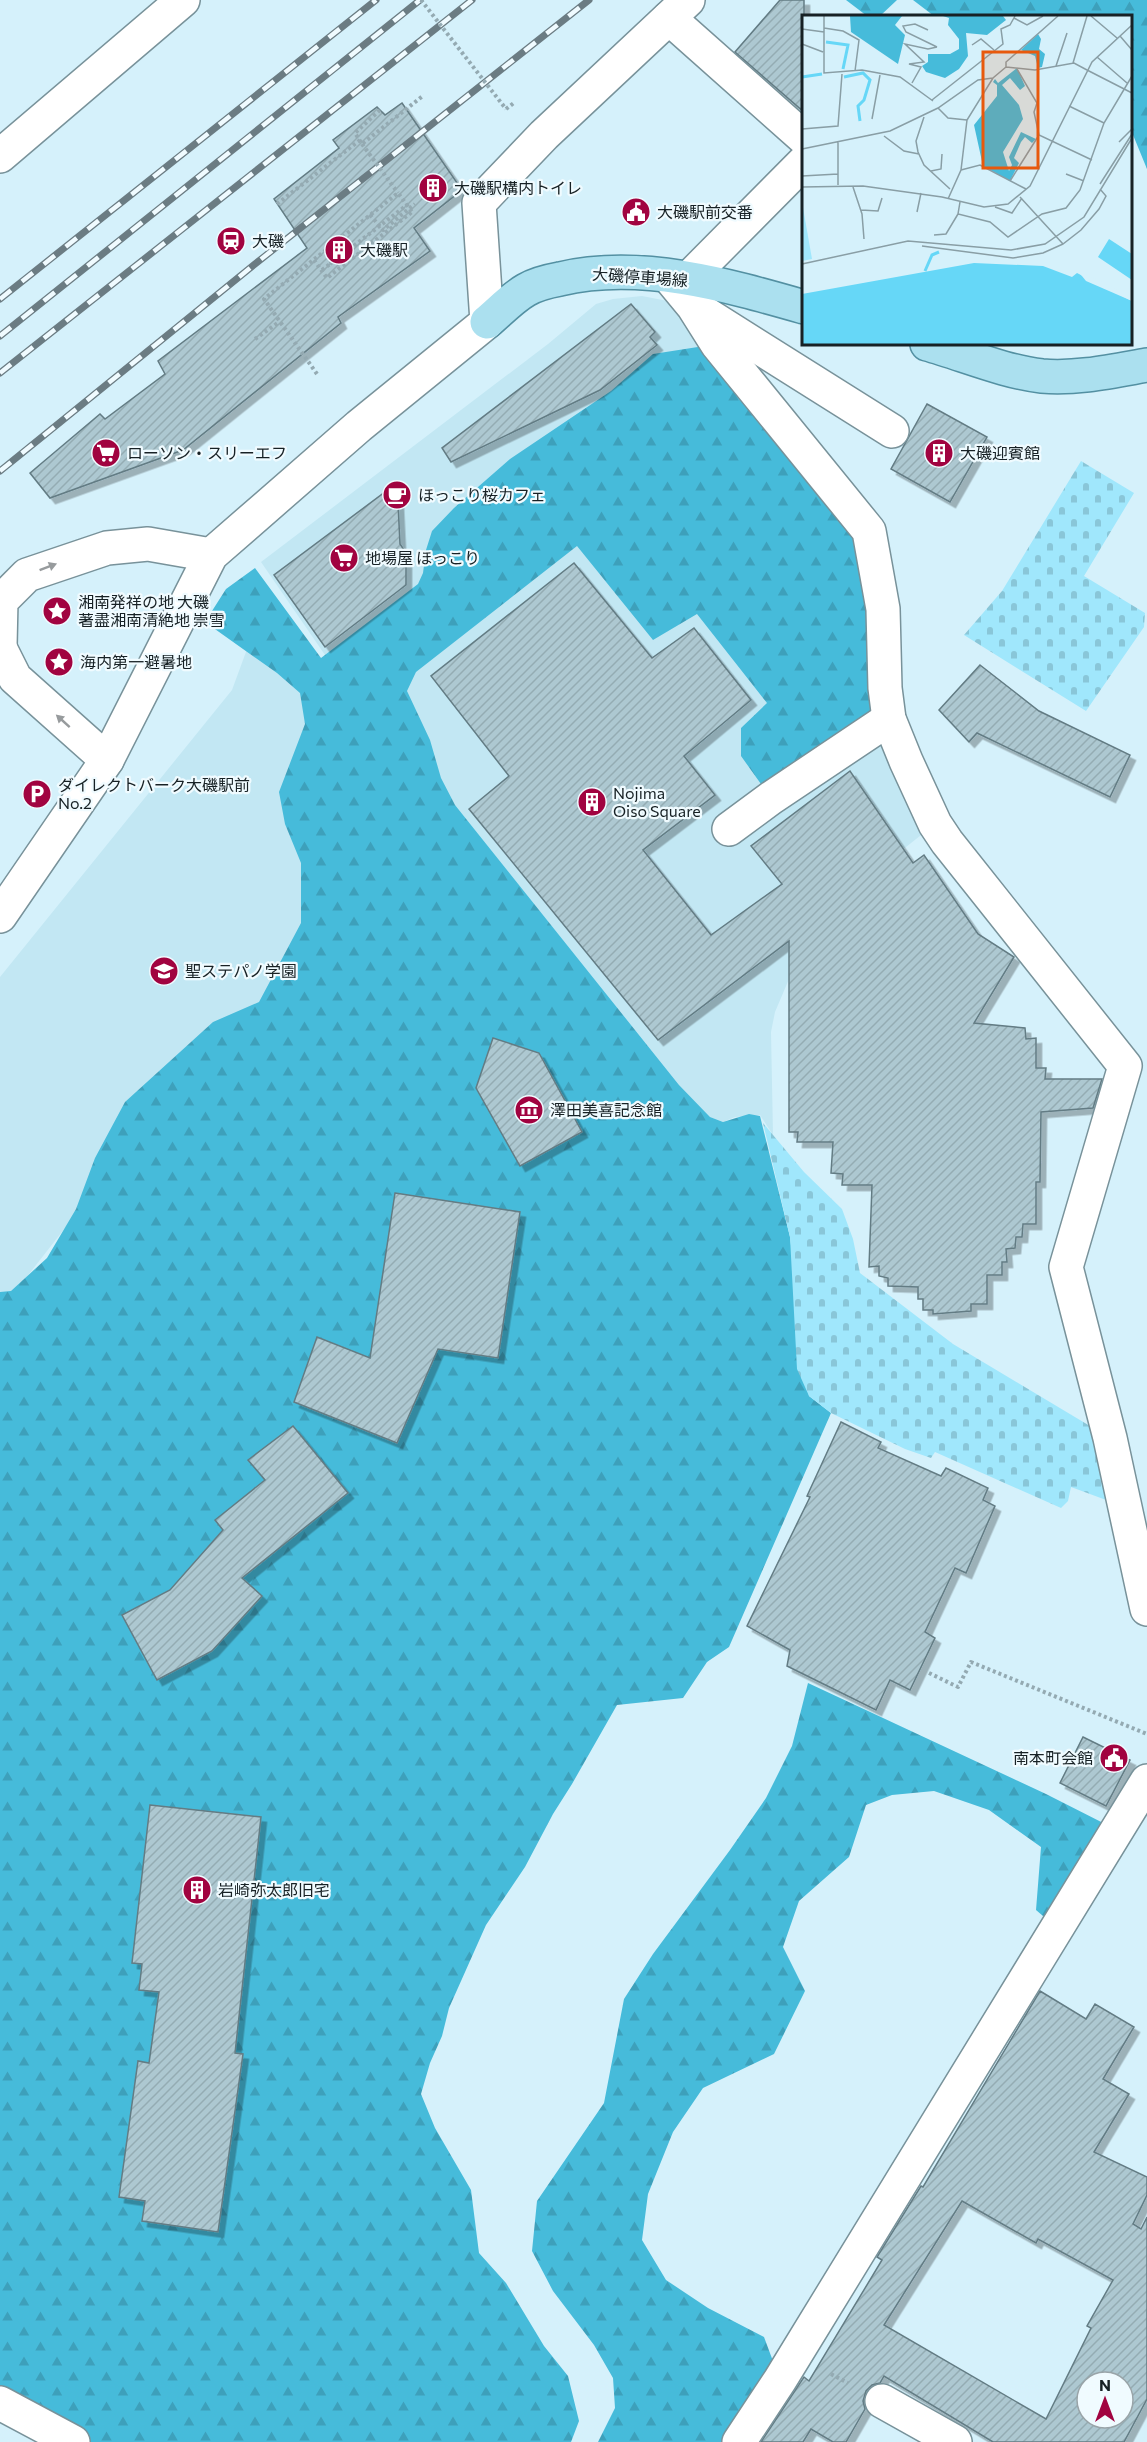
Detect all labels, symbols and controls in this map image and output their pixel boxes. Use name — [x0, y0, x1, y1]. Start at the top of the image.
inset map — [802, 15, 1132, 345]
building icon: 大磯駅構内トイレ — [417, 172, 449, 204]
place label: 大磯駅構内トイレ — [454, 178, 582, 197]
public building icon: 大磯駅前交番 — [620, 196, 652, 228]
place label: 大磯駅前交番 — [657, 202, 753, 221]
station icon: 大磯 — [215, 225, 247, 257]
place label: 大磯 — [252, 231, 284, 250]
building icon: 大磯駅 — [323, 234, 355, 266]
place label: 大磯駅 — [360, 240, 408, 259]
street label: 大磯停車場線 — [591, 264, 689, 289]
supermarket icon: ローソン・スリーエフ — [90, 437, 122, 469]
building icon: 大磯迎賓館 — [923, 437, 955, 469]
place label: ローソン・スリーエフ — [127, 443, 287, 462]
place label: 大磯迎賓館 — [960, 443, 1040, 462]
cafe icon: ほっこり桜カフェ — [381, 479, 413, 511]
place label: ほっこり桜カフェ — [418, 485, 546, 504]
supermarket icon: 地場屋 ほっこり — [328, 542, 360, 574]
place label: 地場屋 ほっこり — [365, 548, 480, 567]
one-way arrow — [39, 562, 57, 571]
place label: 湘南発祥の地 大磯 著盡湘南清絶地 崇雪 — [78, 592, 225, 629]
place icon: 湘南発祥の地 大磯 著盡湘南清絶地 崇雪 — [41, 595, 73, 627]
place icon: 海内第一避暑地 — [43, 646, 75, 678]
place label: 海内第一避暑地 — [80, 652, 192, 671]
one-way arrow — [56, 715, 71, 728]
place label: ダイレクトバーク大磯駅前 No.2 — [58, 775, 250, 812]
parking icon: ダイレクトバーク大磯駅前 No.2 — [21, 778, 53, 810]
place label: Nojima Oiso Square — [613, 783, 701, 820]
building icon: Nojima Oiso Square — [576, 786, 608, 818]
school or university icon: 聖ステパノ学園 — [148, 955, 180, 987]
place label: 聖ステパノ学園 — [185, 961, 297, 980]
museum icon: 澤田美喜記念館 — [513, 1094, 545, 1126]
place label: 澤田美喜記念館 — [550, 1100, 662, 1119]
public building icon: 南本町会館 — [1098, 1742, 1130, 1774]
place label: 南本町会館 — [1013, 1748, 1093, 1767]
building icon: 岩崎弥太郎旧宅 — [181, 1874, 213, 1906]
place label: 岩崎弥太郎旧宅 — [218, 1880, 330, 1899]
north arrow — [1075, 2370, 1135, 2430]
text: N — [1099, 2375, 1111, 2394]

